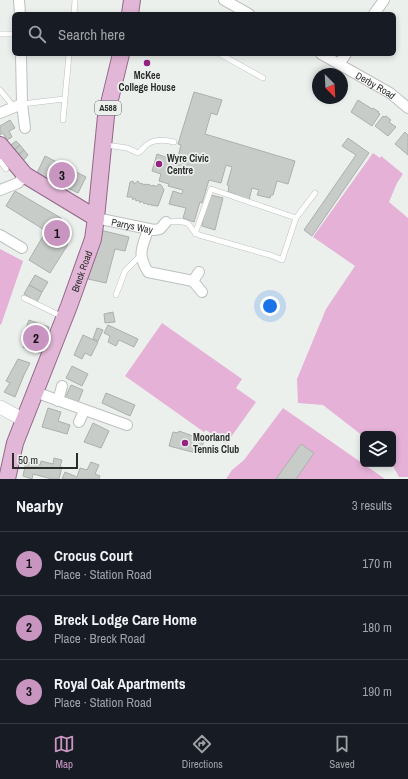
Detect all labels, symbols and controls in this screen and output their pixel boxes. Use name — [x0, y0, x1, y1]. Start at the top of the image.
search box — [12, 12, 396, 56]
icon: search — [26, 23, 48, 45]
text: Search here — [58, 24, 125, 45]
marker: McKee College House — [142, 58, 152, 68]
north arrow — [312, 68, 348, 104]
place label: McKee College House — [119, 69, 176, 94]
street label: Derby Road — [354, 69, 398, 102]
road number: A588 — [95, 101, 121, 115]
place label: Wyre Civic Centre — [167, 152, 209, 177]
marker: Wyre Civic Centre — [154, 159, 164, 169]
pin: 3 — [49, 160, 75, 190]
street label: Parrys Way — [110, 215, 155, 236]
pin: 1 — [44, 218, 70, 248]
street label: Breck Road — [68, 249, 95, 294]
your location — [260, 296, 280, 316]
pin: 2 — [23, 323, 49, 353]
place label: Moorland Tennis Club — [193, 431, 239, 456]
map controls — [360, 431, 396, 467]
button: layers — [360, 431, 396, 467]
marker: Moorland Tennis Club — [180, 438, 190, 448]
scale bar — [12, 451, 78, 470]
text: 50 m — [18, 453, 38, 467]
text: Nearby — [16, 494, 63, 517]
text: 3 results — [352, 497, 392, 514]
text: Crocus Court — [54, 545, 133, 566]
text: 1 — [26, 555, 32, 572]
text: 170 m — [362, 555, 392, 572]
text: Place · Station Road — [54, 566, 152, 583]
text: Breck Lodge Care Home — [54, 609, 197, 630]
text: 2 — [26, 619, 32, 636]
text: 180 m — [362, 619, 392, 636]
text: Place · Breck Road — [54, 630, 145, 647]
text: Royal Oak Apartments — [54, 673, 185, 694]
text: 3 — [26, 683, 32, 700]
text: 190 m — [362, 683, 392, 700]
text: Place · Station Road — [54, 694, 152, 711]
tab: Map — [53, 733, 75, 771]
tab: Directions — [182, 733, 223, 771]
tab: Saved — [329, 733, 355, 771]

